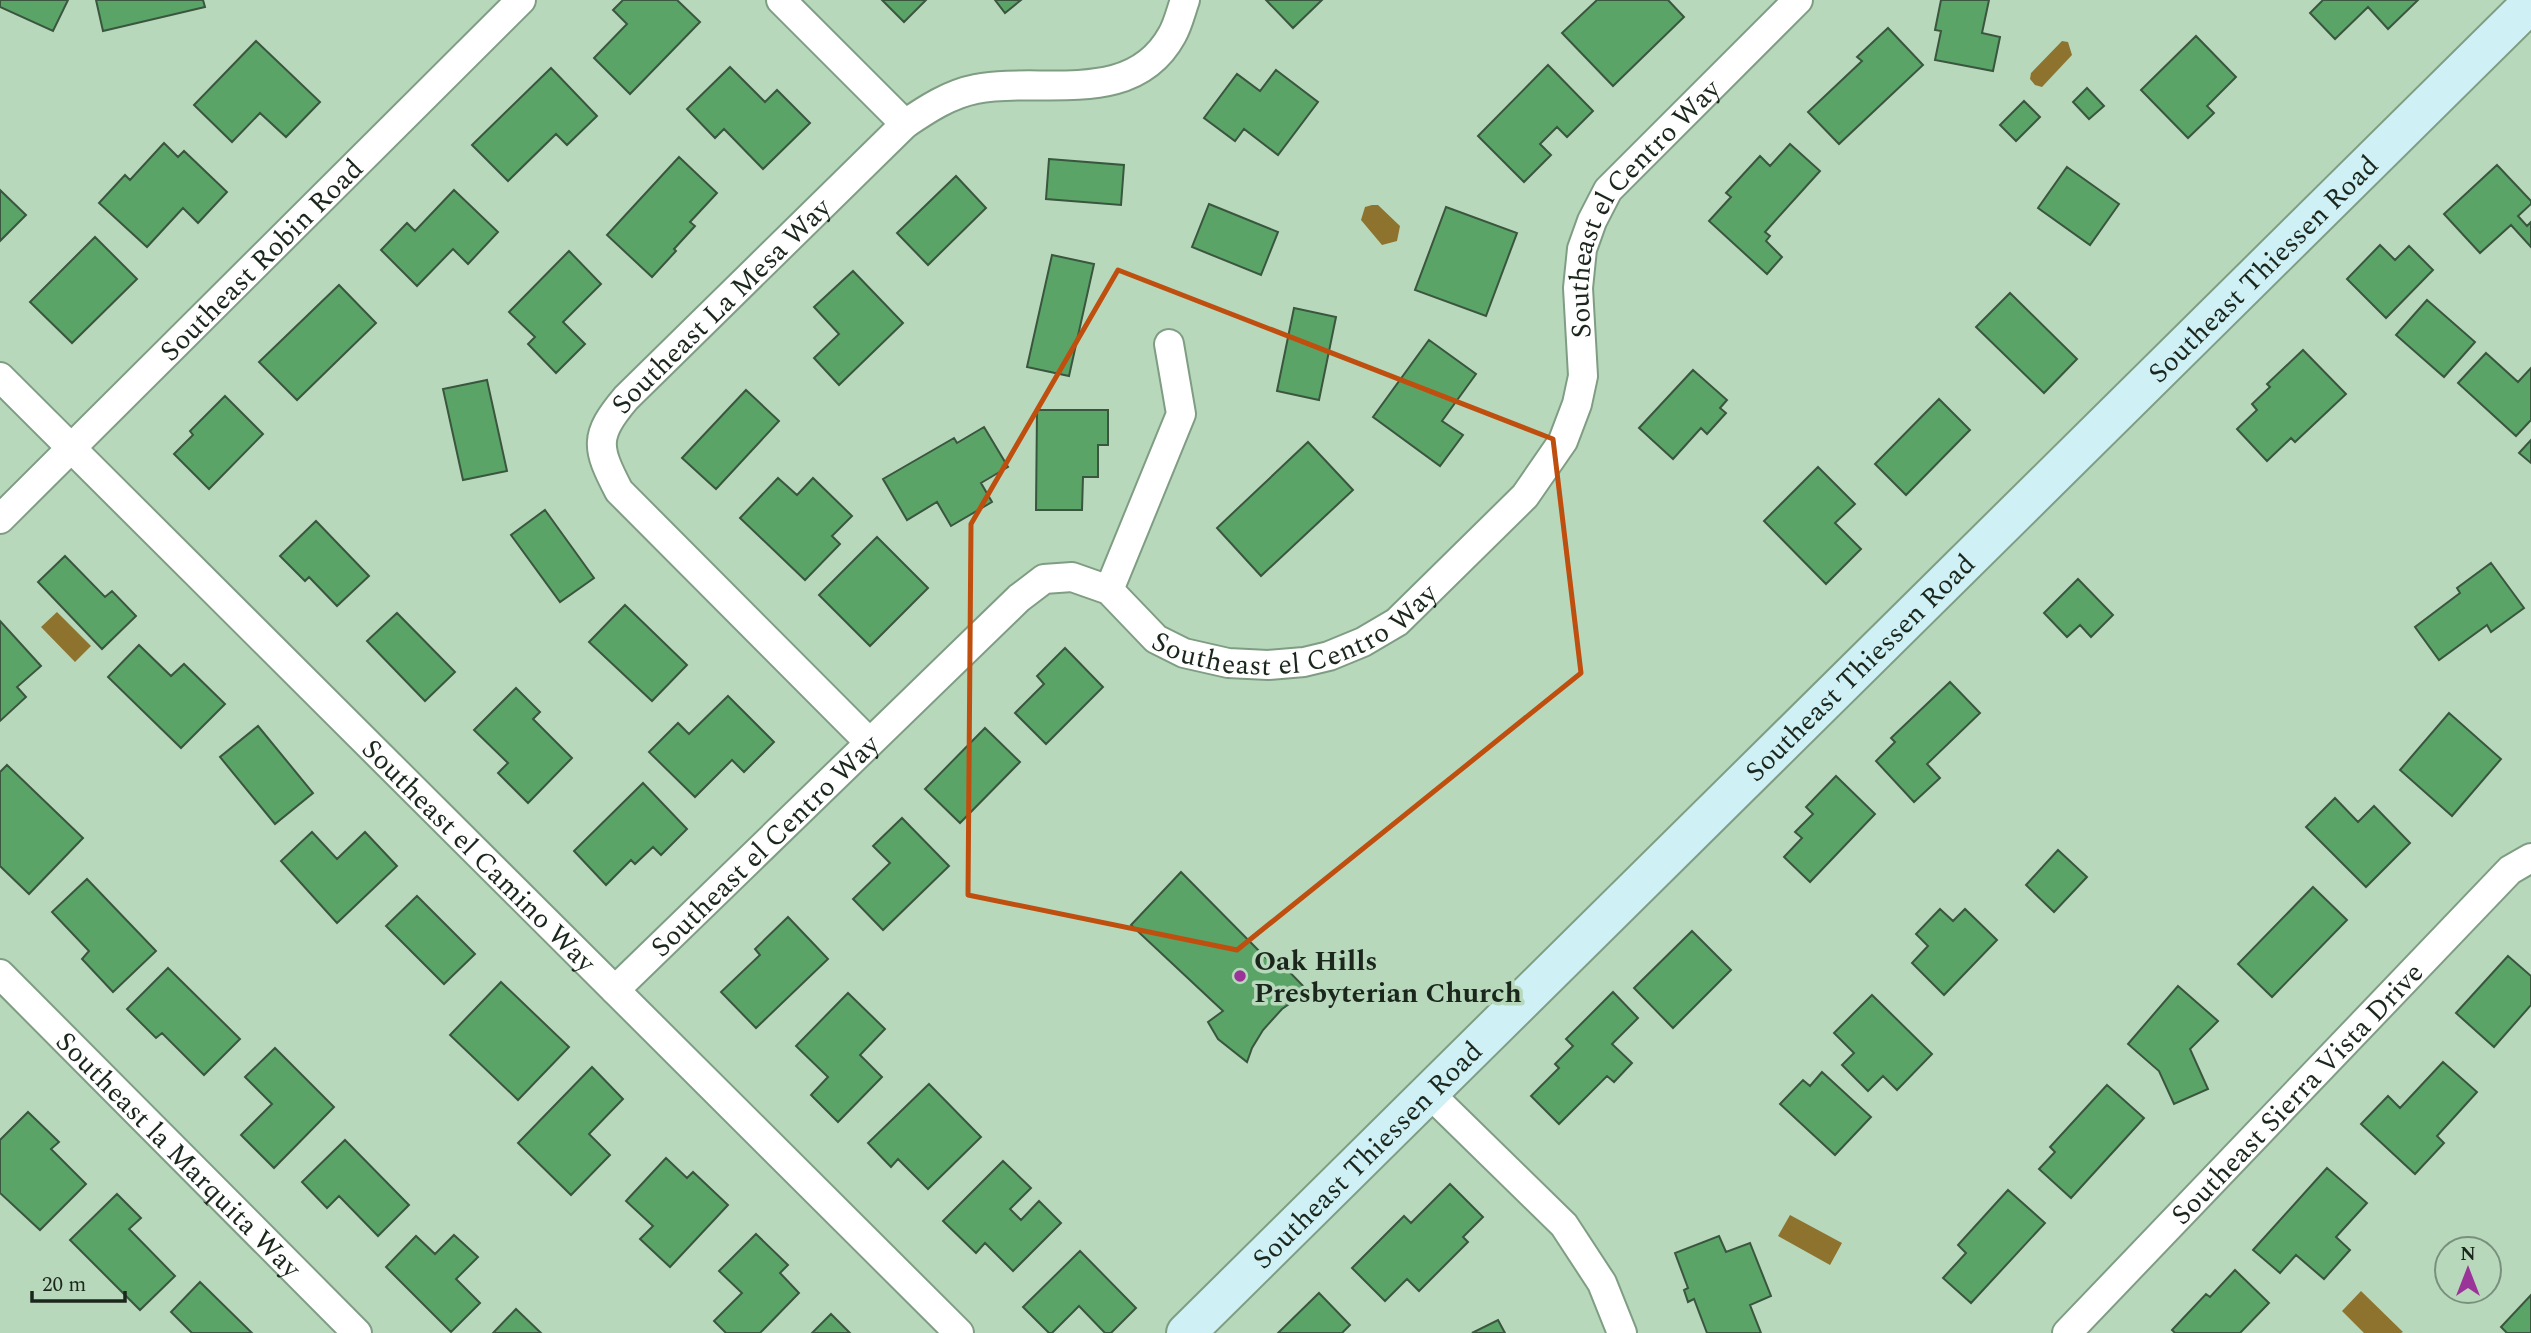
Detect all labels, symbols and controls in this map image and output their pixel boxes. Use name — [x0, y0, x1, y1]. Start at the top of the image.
street label: Southeast el Centro Way — [1558, 68, 1732, 339]
street label: Southeast Thiessen Road — [2138, 145, 2389, 394]
street label: Southeast Robin Road — [150, 149, 374, 372]
street label: Southeast La Mesa Way — [601, 187, 843, 424]
street label: Southeast Thiessen Road — [1735, 544, 1986, 792]
street label: Southeast el Centro Way — [1144, 573, 1449, 688]
street label: Southeast el Centro Way — [641, 724, 891, 968]
street label: Southeast el Camino Way — [351, 729, 607, 984]
place label: Oak Hills Presbyterian Church — [1254, 940, 1522, 1015]
street label: Southeast Sierra Vista Drive — [2161, 953, 2434, 1235]
marker: Oak Hills Presbyterian Church — [1232, 968, 1248, 984]
street label: Southeast la Marquita Way — [45, 1022, 312, 1290]
street label: Southeast Thiessen Road — [1242, 1031, 1493, 1280]
north arrow — [2433, 1235, 2503, 1305]
text: N — [2460, 1240, 2476, 1269]
scale bar — [32, 1260, 124, 1304]
text: 20 m — [42, 1269, 86, 1301]

